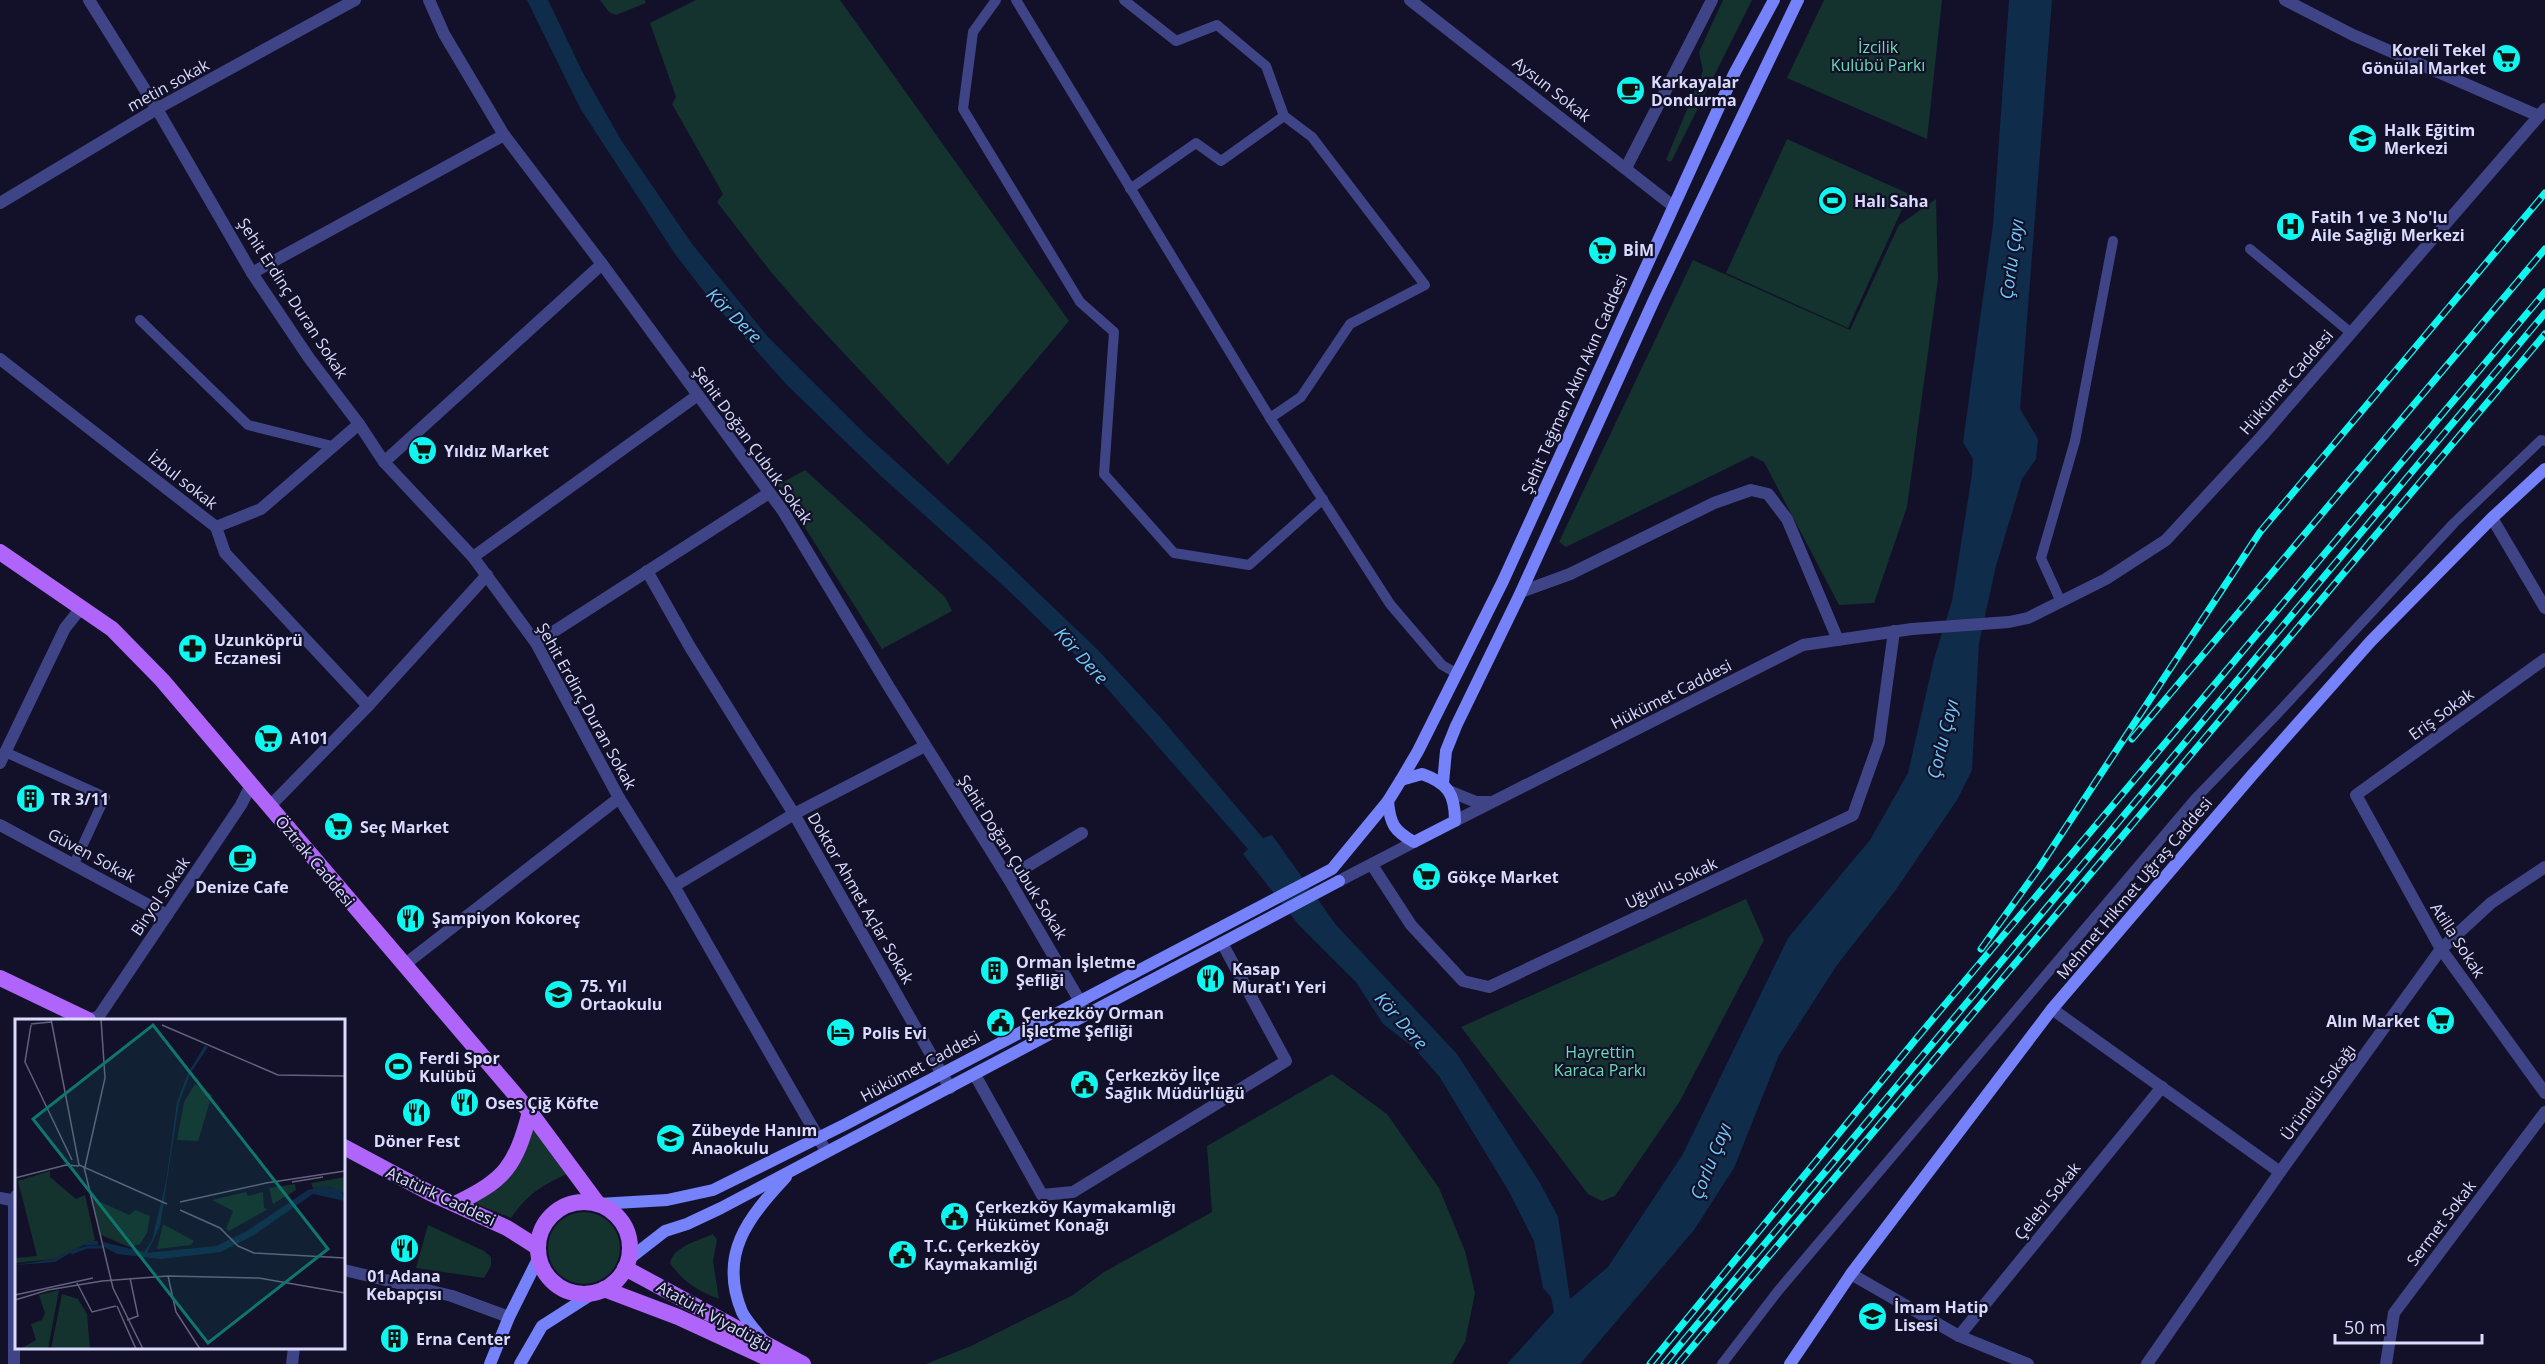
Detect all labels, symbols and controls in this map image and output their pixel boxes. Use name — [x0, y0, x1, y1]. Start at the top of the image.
park label: İzcilik Kulübü Parkı — [1831, 36, 1925, 76]
place label: Koreli Tekel Gönülal Market — [2362, 39, 2486, 79]
supermarket icon: Koreli Tekel Gönülal Market — [2491, 43, 2523, 75]
street label: Aysun Sokak — [1508, 52, 1596, 127]
street label: metin sokak — [123, 53, 213, 117]
place label: Karkayalar Dondurma — [1651, 71, 1739, 111]
cafe icon: Karkayalar Dondurma — [1614, 75, 1646, 107]
place label: Halk Eğitim Merkezi — [2384, 119, 2475, 159]
school or university icon: Halk Eğitim Merkezi — [2347, 123, 2379, 155]
sports icon: Halı Saha — [1817, 185, 1849, 217]
place label: Halı Saha — [1854, 190, 1928, 212]
place label: Fatih 1 ve 3 No'lu Aile Sağlığı Merkezi — [2311, 206, 2465, 246]
hospital icon: Fatih 1 ve 3 No'lu Aile Sağlığı Merkezi — [2274, 210, 2306, 242]
street label: Şehit Erdinç Duran Sokak — [233, 213, 354, 383]
water label: Çorlu Çayı — [1993, 217, 2029, 301]
supermarket icon: BİM — [1586, 234, 1618, 266]
place label: BİM — [1623, 239, 1654, 261]
street label: Şehit Teğmen Akın Akın Caddesi — [1516, 271, 1632, 497]
water label: Kör Dere — [702, 282, 768, 348]
street label: Hükümet Caddesi — [2234, 325, 2338, 439]
street label: Şehit Doğan Çubuk Sokak — [688, 362, 818, 529]
supermarket icon: Yıldız Market — [407, 435, 439, 467]
place label: Yıldız Market — [444, 440, 549, 462]
street label: İzbul sokak — [144, 446, 223, 514]
street label: Şehit Erdinç Duran Sokak — [532, 619, 642, 794]
water label: Kör Dere — [1050, 622, 1114, 689]
place label: Uzunköprü Eczanesi — [214, 629, 303, 669]
pharmacy icon: Uzunköprü Eczanesi — [177, 633, 209, 665]
street label: Hükümet Caddesi — [1607, 654, 1735, 734]
street label: Eriş Sokak — [2404, 683, 2478, 745]
water label: Çorlu Çayı — [1921, 696, 1964, 781]
supermarket icon: A101 — [253, 722, 285, 754]
place label: A101 — [290, 727, 328, 749]
street label: Şehit Doğan Çubuk Sokak — [953, 770, 1073, 944]
building icon: TR 3/11 — [14, 783, 46, 815]
place label: TR 3/11 — [51, 788, 109, 810]
street label: Mehmet Hikmet Uğraş Caddesi — [2051, 792, 2217, 984]
street label: Doktor Ahmet Açlar Sokak — [803, 808, 920, 988]
street label: Öztrak Caddesi — [270, 811, 360, 911]
supermarket icon: Seç Market — [323, 811, 355, 843]
place label: Seç Market — [360, 816, 449, 838]
street label: Güven Sokak — [44, 823, 140, 888]
cafe icon: Denize Cafe — [226, 843, 258, 875]
street label: Biryol Sokak — [125, 852, 195, 940]
street label: Uğurlu Sokak — [1622, 852, 1721, 914]
supermarket icon: Gökçe Market — [1410, 861, 1442, 893]
place label: Gökçe Market — [1447, 866, 1559, 888]
place label: Denize Cafe — [195, 876, 289, 898]
street label: Atilla Sokak — [2426, 898, 2491, 982]
restaurant icon: Şampiyon Kokoreç — [395, 902, 427, 934]
place label: Şampiyon Kokoreç — [432, 907, 580, 929]
place label: Orman İşletme Şefliği — [1016, 951, 1136, 991]
building icon: Orman İşletme Şefliği — [979, 955, 1011, 987]
place label: Kasap Murat'ı Yeri — [1232, 958, 1326, 998]
restaurant icon: Kasap Murat'ı Yeri — [1195, 962, 1227, 994]
place label: 75. Yıl Ortaokulu — [580, 975, 662, 1015]
school or university icon: 75. Yıl Ortaokulu — [543, 979, 575, 1011]
water label: Kör Dere — [1370, 986, 1433, 1054]
place label: Çerkezköy Orman İşletme Şefliği — [1021, 1002, 1164, 1042]
supermarket icon: Alın Market — [2425, 1005, 2457, 1037]
public building icon: Çerkezköy Orman İşletme Şefliği — [984, 1006, 1016, 1038]
place label: Alın Market — [2326, 1010, 2420, 1032]
hotel icon: Polis Evi — [825, 1017, 857, 1049]
inset map — [15, 1019, 345, 1349]
place label: Polis Evi — [862, 1022, 927, 1044]
street label: Hükümet Caddesi — [856, 1025, 984, 1107]
street label: Üründül Sokağı — [2276, 1039, 2360, 1145]
park label: Hayrettin Karaca Parkı — [1554, 1041, 1646, 1081]
place label: Ferdi Spor Kulübü — [419, 1047, 500, 1087]
sports icon: Ferdi Spor Kulübü — [382, 1051, 414, 1083]
place label: Çerkezköy İlçe Sağlık Müdürlüğü — [1105, 1064, 1245, 1104]
public building icon: Çerkezköy İlçe Sağlık Müdürlüğü — [1068, 1068, 1100, 1100]
restaurant icon: Oses Çiğ Köfte — [448, 1087, 480, 1119]
place label: Oses Çiğ Köfte — [485, 1092, 599, 1114]
restaurant icon: Döner Fest — [401, 1097, 433, 1129]
water label: Çorlu Çayı — [1684, 1118, 1737, 1203]
place label: Zübeyde Hanım Anaokulu — [692, 1119, 817, 1159]
school or university icon: Zübeyde Hanım Anaokulu — [655, 1123, 687, 1155]
place label: Döner Fest — [374, 1130, 460, 1152]
street label: Çelebi Sokak — [2009, 1157, 2086, 1245]
street label: Atatürk Caddesi — [383, 1161, 499, 1231]
street label: Sermet Sokak — [2402, 1175, 2481, 1270]
place label: Çerkezköy Kaymakamlığı Hükümet Konağı — [975, 1196, 1176, 1236]
public building icon: Çerkezköy Kaymakamlığı Hükümet Konağı — [938, 1200, 970, 1232]
restaurant icon: 01 Adana Kebapçısı — [388, 1232, 420, 1264]
place label: T.C. Çerkezköy Kaymakamlığı — [924, 1235, 1041, 1275]
public building icon: T.C. Çerkezköy Kaymakamlığı — [887, 1239, 919, 1271]
place label: 01 Adana Kebapçısı — [366, 1265, 442, 1305]
street label: Atatürk Viyadüğü — [653, 1275, 775, 1357]
place label: İmam Hatip Lisesi — [1894, 1296, 1988, 1336]
school or university icon: İmam Hatip Lisesi — [1857, 1300, 1889, 1332]
scale bar — [2335, 1307, 2482, 1345]
text: 50 m — [2344, 1315, 2386, 1339]
building icon: Erna Center — [379, 1323, 411, 1355]
place label: Erna Center — [416, 1328, 510, 1350]

